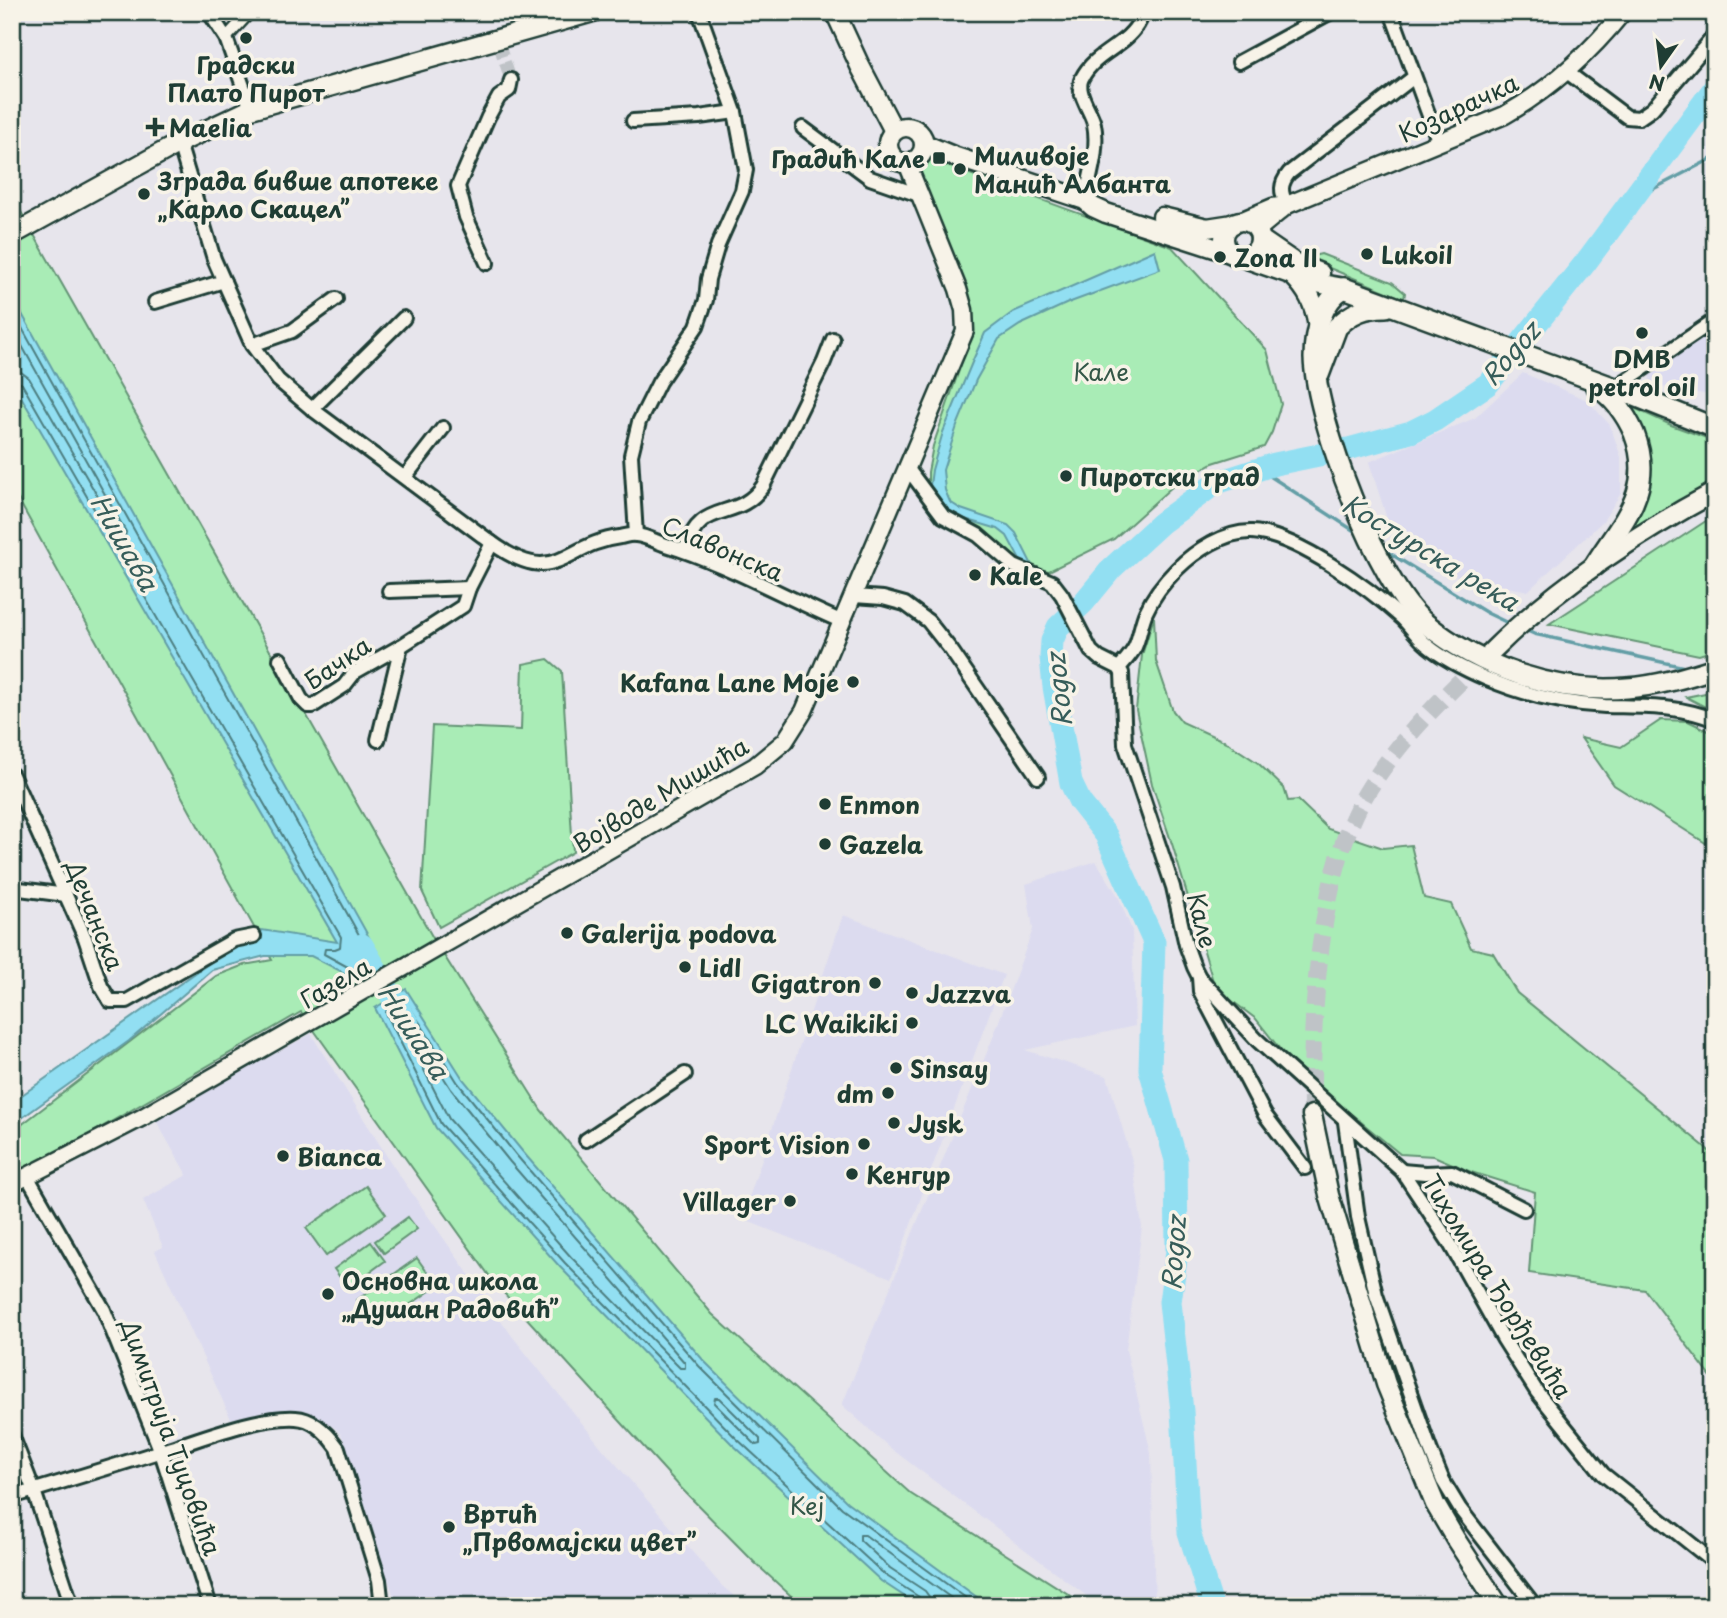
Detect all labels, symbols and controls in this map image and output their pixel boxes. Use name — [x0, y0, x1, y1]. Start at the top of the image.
marker: Градски Плато Пирот — [238, 30, 254, 46]
north arrow — [1626, 32, 1696, 102]
place label: Градски Плато Пирот — [167, 46, 325, 110]
street label: Козарачка — [1392, 64, 1524, 150]
text: N — [1646, 68, 1667, 99]
place label: Maelia — [169, 109, 253, 145]
marker: Maelia — [147, 119, 163, 135]
place label: Миливоје Манић Албанта — [974, 137, 1172, 201]
place label: Градић Кале — [771, 140, 925, 176]
marker: Градић Кале — [931, 150, 947, 166]
marker: Миливоје Манић Албанта — [952, 161, 968, 177]
place label: Зграда бивше апотеке „Карло Скацел” — [157, 162, 438, 226]
marker: Зграда бивше апотеке „Карло Скацел” — [136, 186, 152, 202]
place label: Lukoil — [1381, 236, 1453, 272]
place label: Zona II — [1234, 239, 1318, 275]
marker: Lukoil — [1359, 246, 1375, 262]
marker: Zona II — [1212, 249, 1228, 265]
water label: Rogoz — [1471, 310, 1551, 394]
marker: DMB petrol oil — [1634, 325, 1650, 341]
place label: DMB petrol oil — [1588, 340, 1696, 404]
park label: Кале — [1073, 353, 1129, 389]
place label: Пиротски град — [1080, 458, 1260, 494]
marker: Пиротски град — [1058, 468, 1074, 484]
water label: Костурска река — [1335, 484, 1527, 621]
water label: Нишава — [81, 486, 169, 598]
street label: Славонска — [657, 506, 790, 590]
place label: Kale — [989, 557, 1043, 593]
marker: Kale — [967, 567, 983, 583]
street label: Бачка — [297, 627, 377, 697]
water label: Rogoz — [1034, 648, 1081, 729]
place label: Kafana Lane Moje — [620, 664, 839, 700]
marker: Kafana Lane Moje — [845, 674, 861, 690]
street label: Војводе Мишића — [565, 727, 755, 861]
place label: Enmon — [839, 786, 920, 822]
marker: Enmon — [817, 796, 833, 812]
place label: Gazela — [839, 826, 924, 862]
marker: Gazela — [817, 836, 833, 852]
street label: Дечанска — [57, 854, 134, 976]
street label: Кале — [1179, 888, 1227, 952]
place label: Galerija podova — [581, 915, 777, 951]
marker: Galerija podova — [559, 925, 575, 941]
street label: Газела — [293, 947, 377, 1017]
place label: Lidl — [699, 949, 741, 985]
marker: Lidl — [677, 959, 693, 975]
place label: Gigatron — [751, 965, 861, 1001]
marker: Gigatron — [867, 975, 883, 991]
place label: Jazzva — [926, 975, 1012, 1011]
water label: Нишава — [369, 976, 460, 1087]
marker: Jazzva — [904, 985, 920, 1001]
place label: LC Waikiki — [765, 1005, 898, 1041]
marker: LC Waikiki — [904, 1015, 920, 1031]
place label: Sinsay — [910, 1050, 988, 1086]
marker: Sinsay — [888, 1060, 904, 1076]
place label: dm — [837, 1075, 874, 1111]
marker: dm — [880, 1085, 896, 1101]
place label: Jysk — [908, 1105, 964, 1141]
marker: Jysk — [886, 1115, 902, 1131]
place label: Sport Vision — [704, 1126, 850, 1162]
marker: Sport Vision — [856, 1136, 872, 1152]
place label: Bianca — [297, 1138, 383, 1174]
marker: Bianca — [275, 1148, 291, 1164]
place label: Кенгур — [866, 1156, 951, 1192]
marker: Кенгур — [844, 1166, 860, 1182]
street label: Тихомира Ђорђевића — [1414, 1167, 1582, 1405]
place label: Villager — [683, 1183, 777, 1219]
marker: Villager — [782, 1193, 798, 1209]
water label: Rogoz — [1151, 1211, 1195, 1291]
place label: Основна школа „Душан Радовић” — [342, 1262, 559, 1326]
marker: Основна школа „Душан Радовић” — [320, 1286, 336, 1302]
street label: Димитрија Туцовића — [112, 1313, 231, 1560]
park label: Кеј — [790, 1487, 824, 1523]
place label: Вртић „Првомајски цвет” — [463, 1495, 697, 1559]
marker: Вртић „Првомајски цвет” — [441, 1519, 457, 1535]

